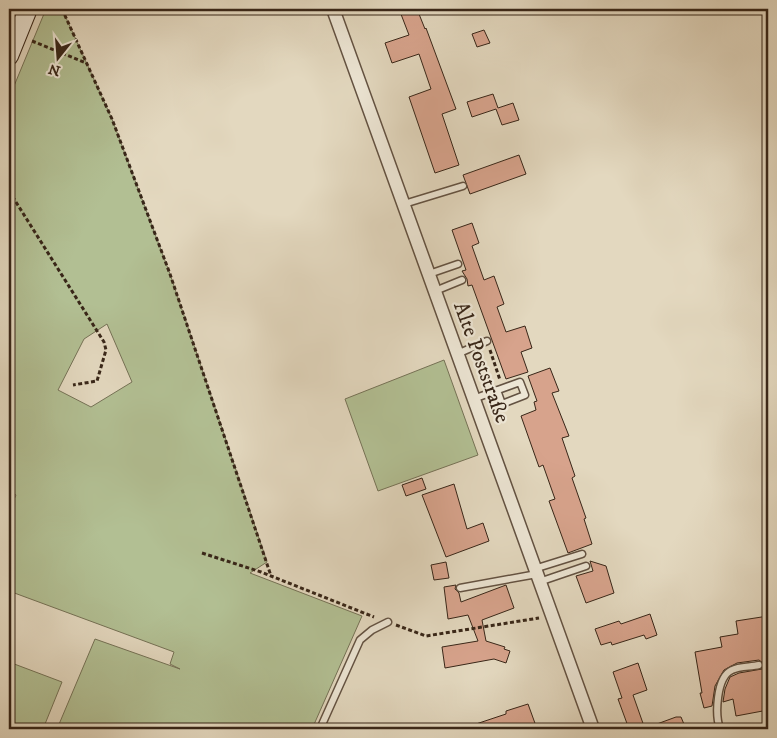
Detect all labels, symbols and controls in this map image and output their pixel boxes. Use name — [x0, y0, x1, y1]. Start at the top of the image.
north arrow — [32, 32, 82, 82]
text: N — [46, 59, 63, 80]
street label: Alte Poststraße — [447, 298, 515, 427]

